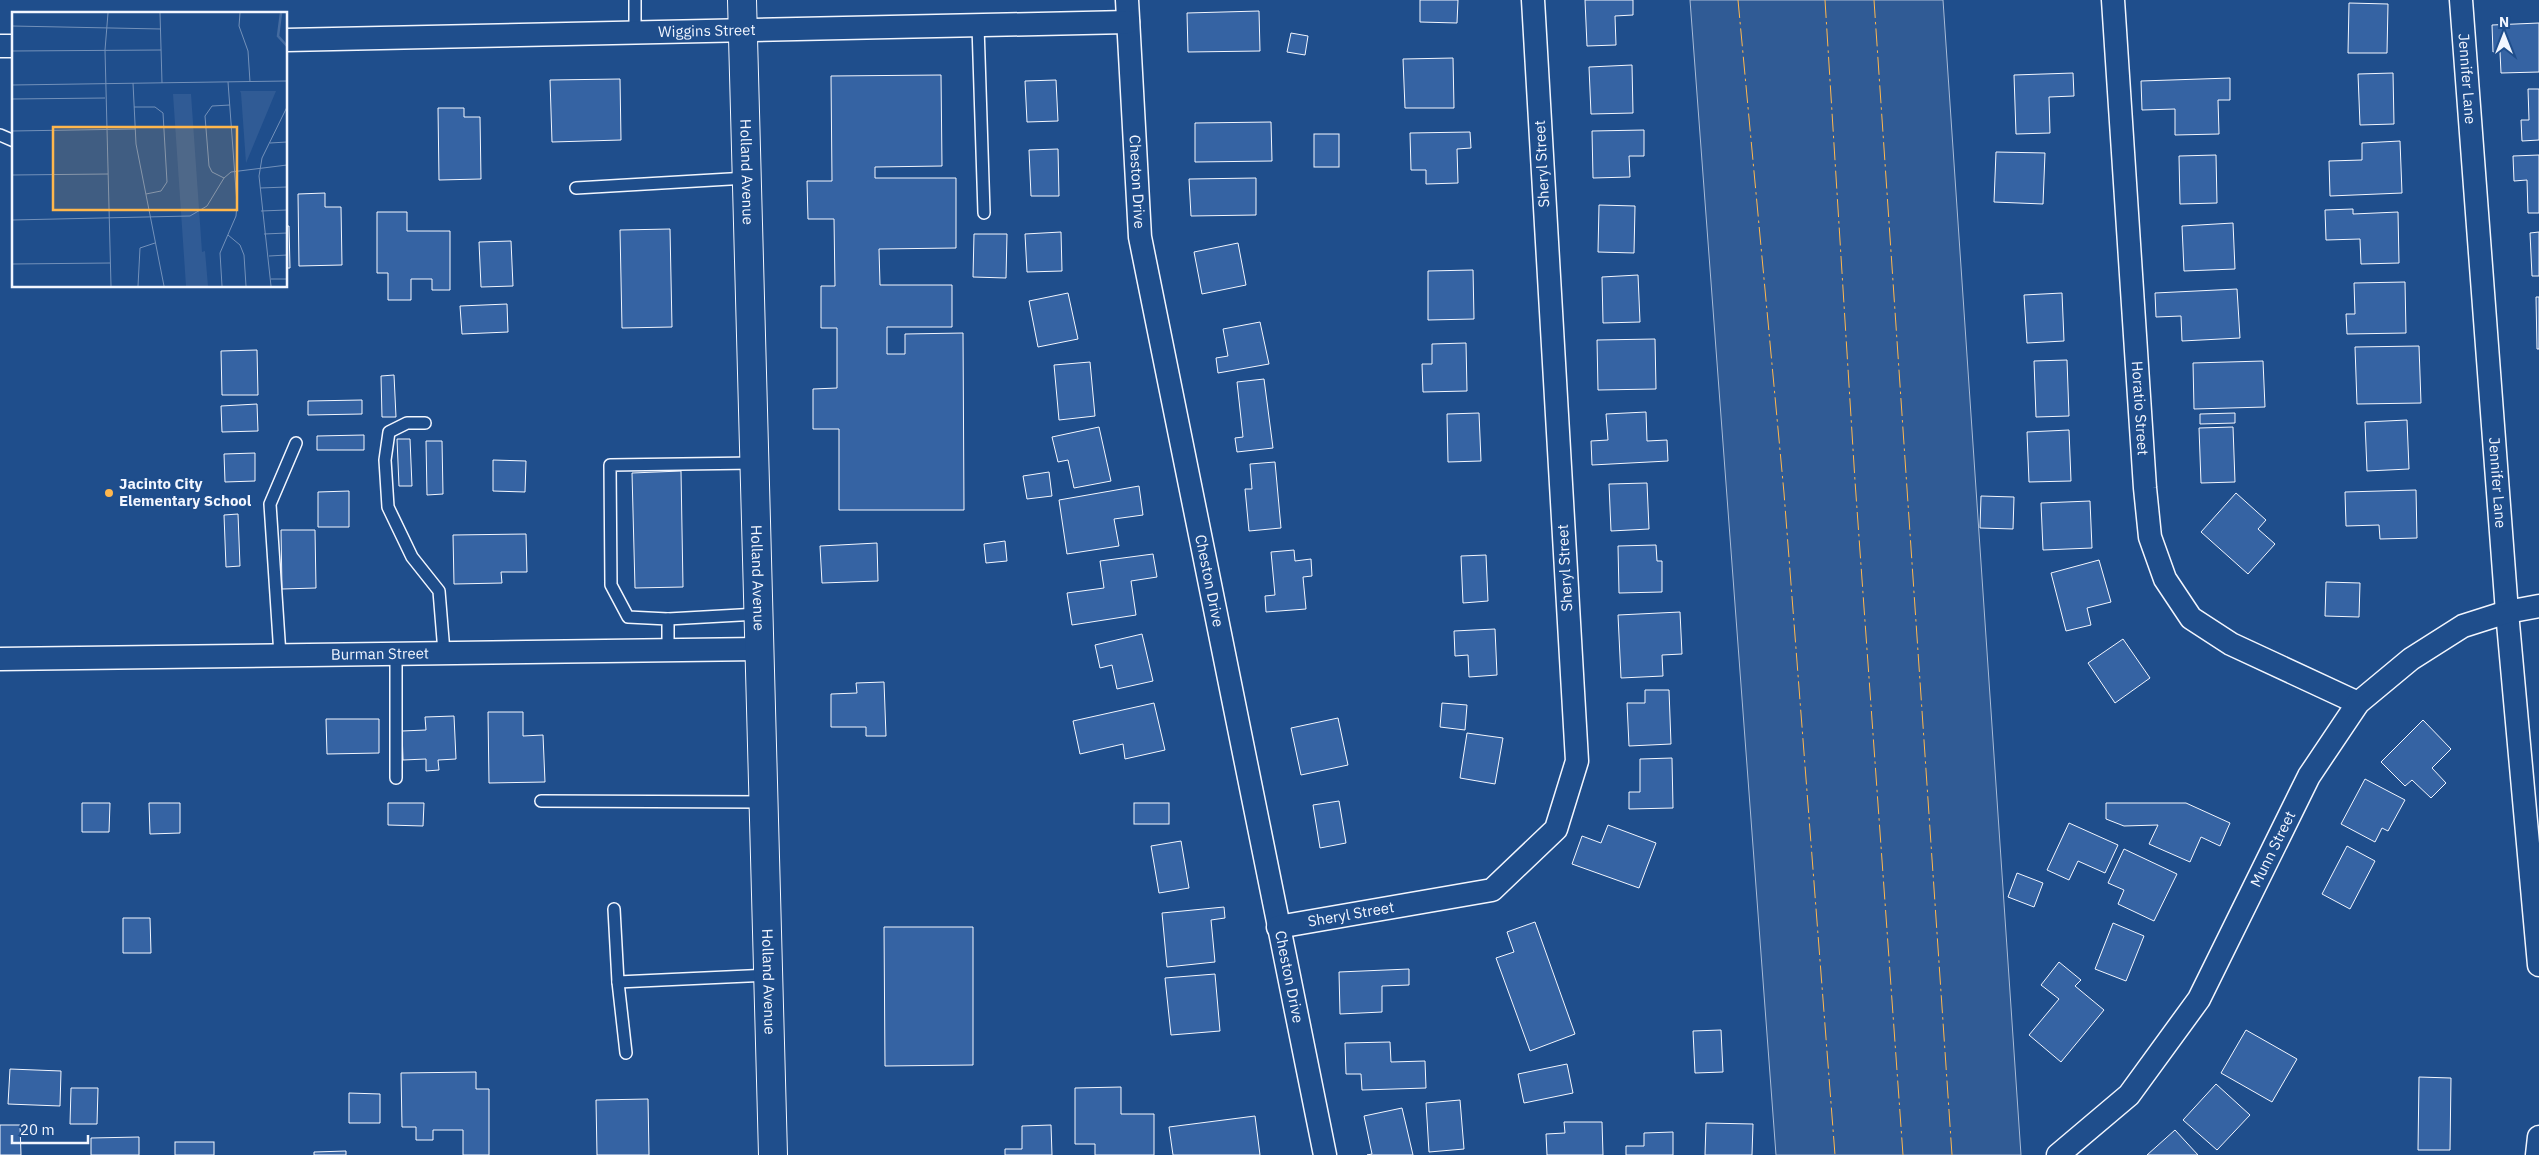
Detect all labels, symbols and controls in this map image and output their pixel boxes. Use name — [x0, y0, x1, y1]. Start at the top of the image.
north arrow — [2479, 10, 2529, 60]
inset map — [12, 12, 288, 288]
text: N — [2499, 13, 2509, 31]
street label: Wiggins Street — [658, 20, 756, 41]
street label: Jennifer Lane — [2455, 33, 2480, 125]
street label: Holland Avenue — [736, 119, 758, 225]
street label: Sheryl Street — [1530, 120, 1553, 208]
street label: Cheston Drive — [1125, 134, 1150, 229]
street label: Horatio Street — [2128, 360, 2153, 456]
street label: Jennifer Lane — [2485, 436, 2511, 529]
place label: Jacinto City Elementary School — [119, 474, 252, 510]
marker: Jacinto City Elementary School — [103, 487, 115, 499]
street label: Sheryl Street — [1553, 524, 1576, 612]
street label: Holland Avenue — [747, 525, 769, 631]
street label: Cheston Drive — [1191, 533, 1228, 629]
street label: Burman Street — [331, 643, 429, 664]
street label: Munn Street — [2246, 808, 2299, 890]
street label: Sheryl Street — [1306, 897, 1396, 931]
street label: Holland Avenue — [758, 928, 780, 1035]
street label: Cheston Drive — [1271, 929, 1308, 1025]
scale bar — [12, 1112, 89, 1144]
text: 20 m — [20, 1120, 55, 1139]

